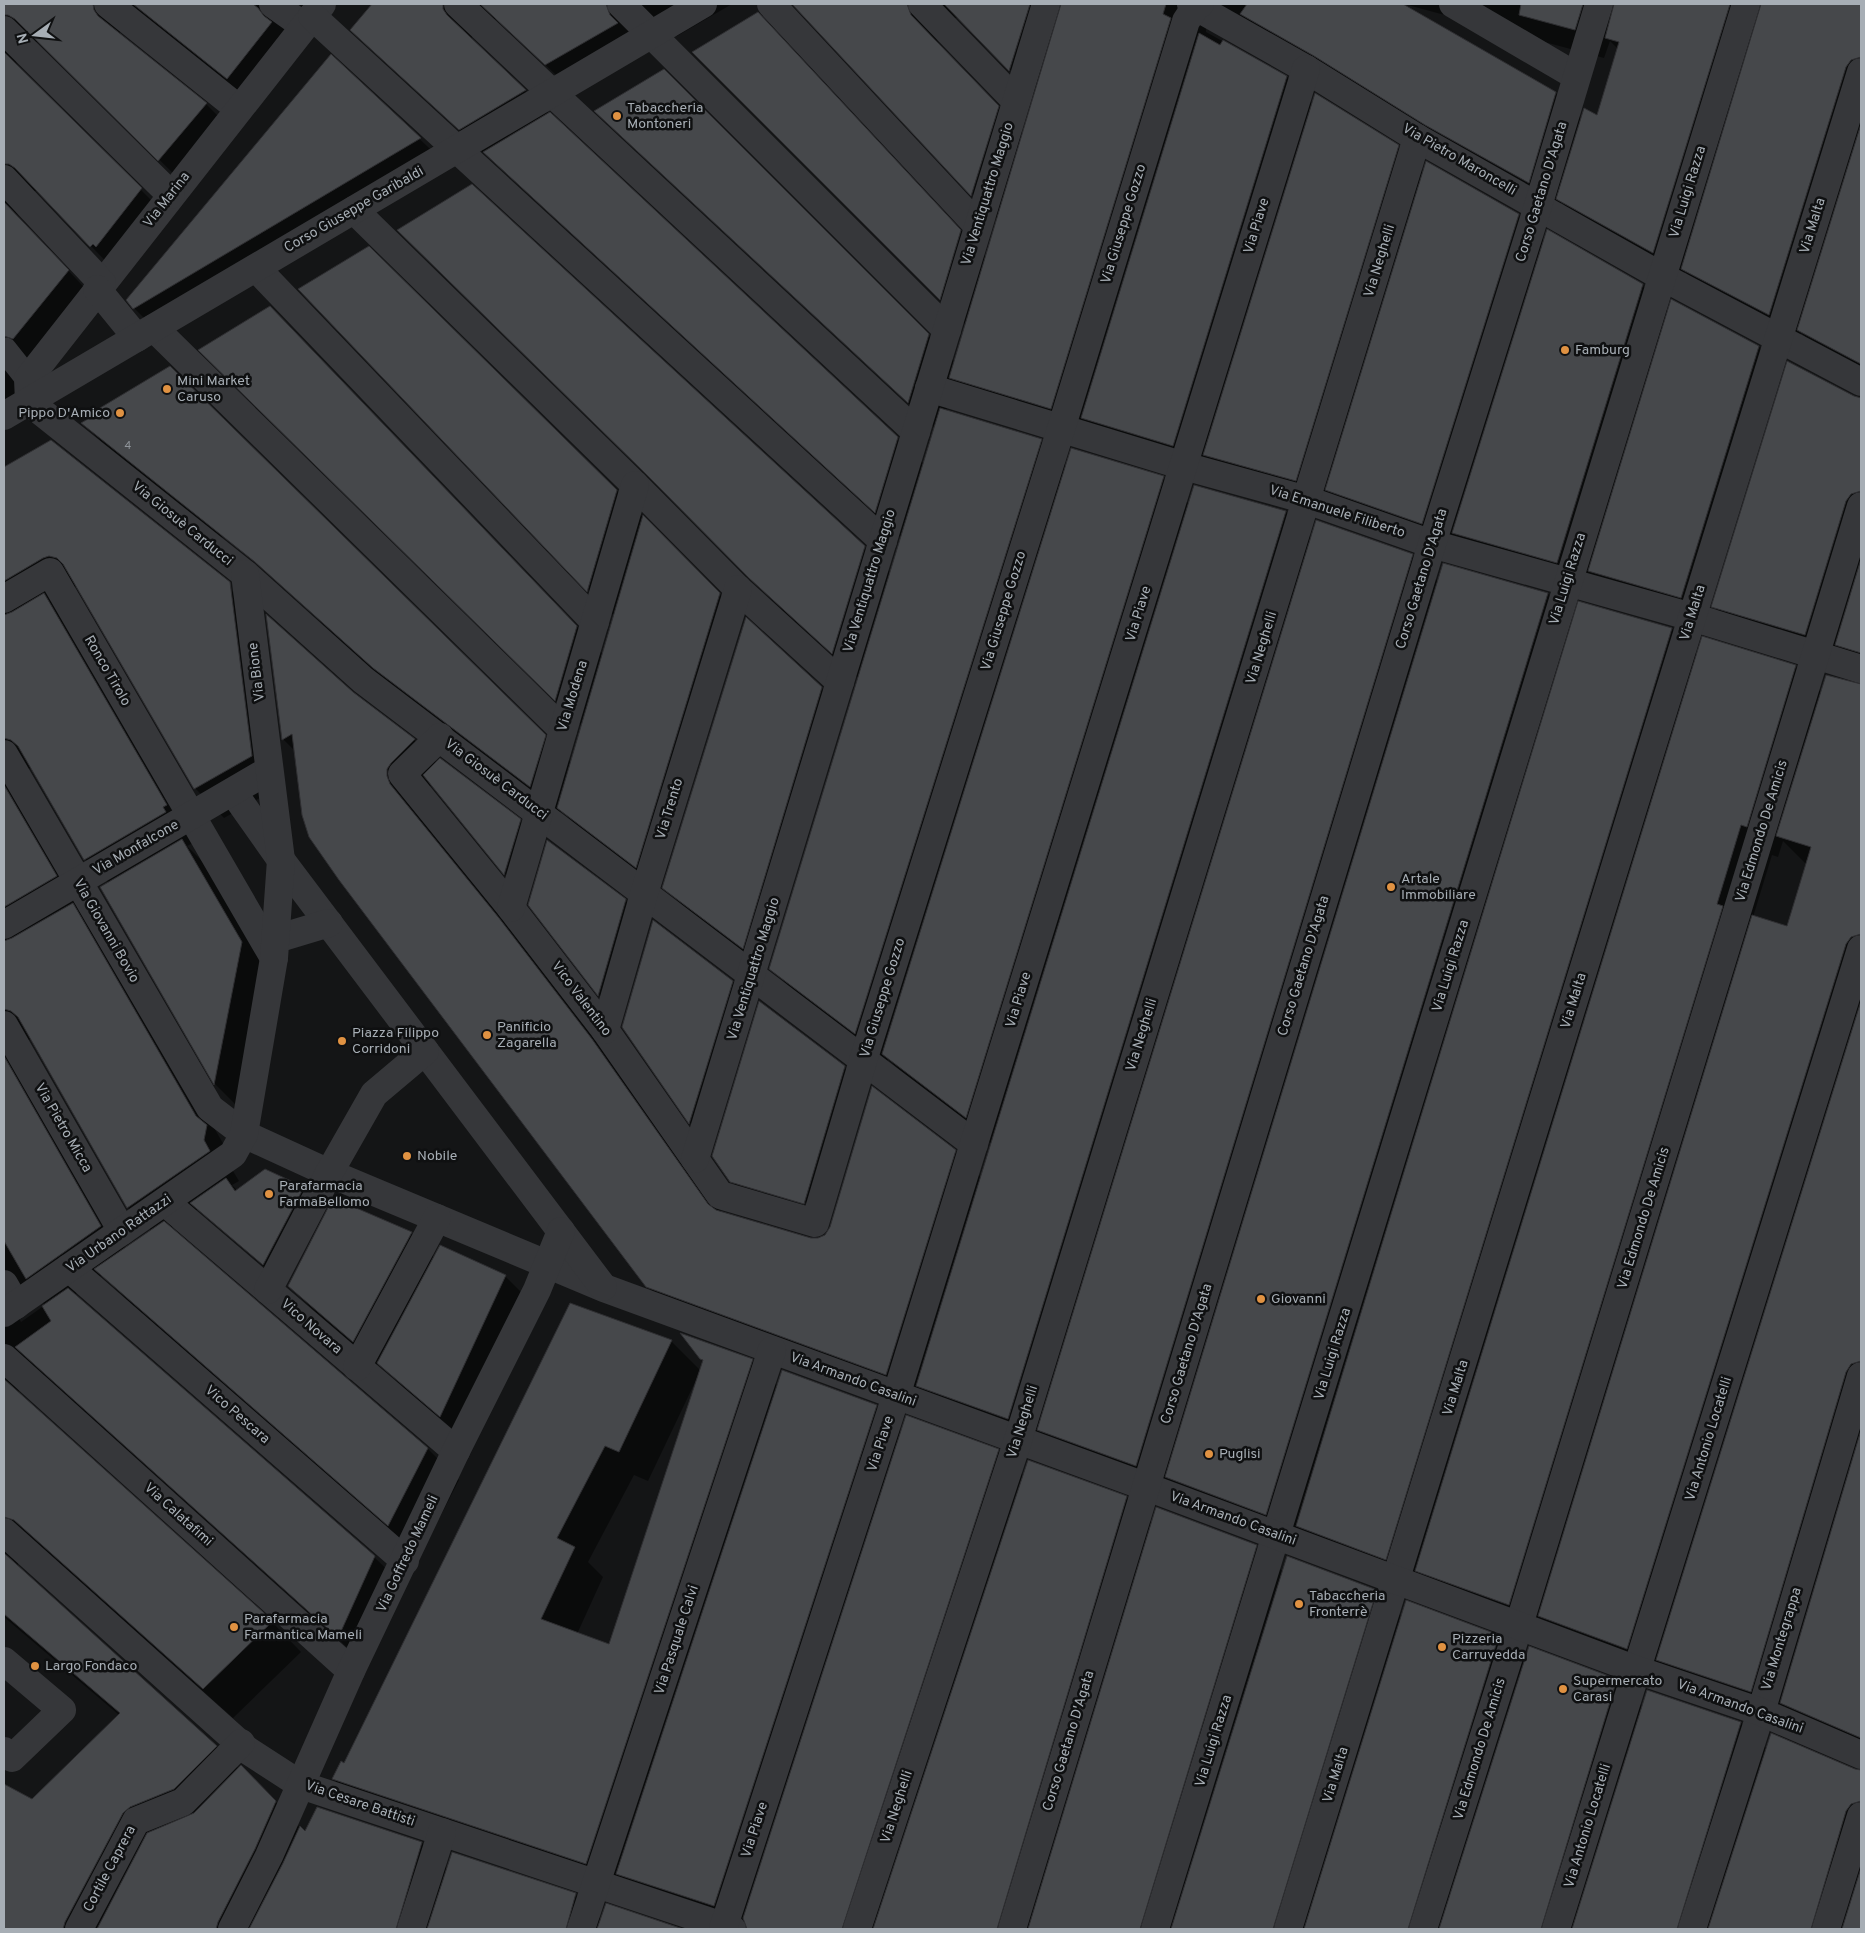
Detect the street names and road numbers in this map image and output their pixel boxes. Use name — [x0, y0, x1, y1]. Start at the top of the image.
street label: Via Ventiquattro Maggio — [958, 120, 1018, 268]
street label: Via Pietro Maroncelli — [1399, 120, 1519, 200]
street label: Corso Gaetano D'Agata — [1513, 120, 1571, 264]
street label: Via Luigi Razza — [1666, 144, 1710, 240]
street label: Via Giuseppe Gozzo — [1098, 162, 1150, 286]
street label: Corso Giuseppe Garibaldi — [281, 163, 427, 257]
street label: Via Marina — [140, 169, 194, 231]
street label: Via Piave — [1240, 196, 1274, 256]
street label: Via Malta — [1796, 196, 1830, 256]
street label: Via Neghelli — [1361, 222, 1399, 300]
street label: Via Giosuè Carducci — [128, 478, 236, 570]
street label: Via Emanuele Filiberto — [1267, 482, 1407, 542]
street label: Via Ventiquattro Maggio — [840, 507, 900, 655]
street label: Corso Gaetano D'Agata — [1393, 507, 1451, 651]
street label: Via Luigi Razza — [1546, 531, 1590, 627]
street label: Via Giuseppe Gozzo — [978, 549, 1030, 673]
street label: Via Malta — [1676, 583, 1710, 643]
street label: Via Piave — [1122, 584, 1156, 644]
street label: Via Neghelli — [1243, 609, 1281, 687]
street label: Ronco Tirolo — [80, 633, 134, 709]
street label: Via Bione — [245, 641, 269, 703]
street label: Via Modena — [554, 658, 592, 734]
street label: Via Giosuè Carducci — [441, 736, 551, 824]
street label: Via Edmondo De Amicis — [1732, 758, 1792, 904]
street label: Via Trento — [653, 776, 687, 842]
street label: Via Monfalcone — [90, 817, 182, 879]
street label: Via Giovanni Bovio — [69, 876, 143, 986]
street label: Corso Gaetano D'Agata — [1275, 894, 1333, 1038]
street label: Via Ventiquattro Maggio — [724, 895, 784, 1043]
street label: Via Luigi Razza — [1429, 918, 1473, 1014]
street label: Via Giuseppe Gozzo — [857, 936, 909, 1060]
street label: Vico Valentino — [547, 958, 615, 1040]
street label: Via Piave — [1002, 970, 1036, 1030]
street label: Via Malta — [1557, 971, 1591, 1031]
street label: Via Neghelli — [1123, 996, 1161, 1074]
street label: Via Pietro Micca — [31, 1080, 95, 1176]
street label: Via Edmondo De Amicis — [1614, 1145, 1674, 1291]
street label: Via Urbano Rattazzi — [63, 1191, 175, 1277]
street label: Corso Gaetano D'Agata — [1158, 1282, 1216, 1426]
street label: Vico Novara — [277, 1296, 345, 1358]
street label: Via Luigi Razza — [1311, 1306, 1355, 1402]
street label: Via Armando Casalini — [788, 1349, 918, 1411]
street label: Via Malta — [1439, 1358, 1473, 1418]
street label: Via Antonio Locatelli — [1682, 1375, 1736, 1503]
street label: Vico Pescara — [201, 1382, 273, 1448]
street label: Via Neghelli — [1004, 1383, 1042, 1461]
street label: Via Piave — [864, 1414, 898, 1474]
street label: Via Calatafimi — [140, 1480, 216, 1550]
street label: Via Armando Casalini — [1168, 1488, 1298, 1550]
street label: Via Goffredo Mameli — [373, 1493, 443, 1615]
street label: Via Pasquale Calvi — [651, 1583, 703, 1697]
street label: Via Montegrappa — [1758, 1585, 1806, 1693]
street label: Corso Gaetano D'Agata — [1040, 1669, 1098, 1813]
street label: Via Edmondo De Amicis — [1450, 1676, 1510, 1822]
street label: Via Armando Casalini — [1675, 1676, 1805, 1738]
street label: Via Luigi Razza — [1192, 1693, 1236, 1789]
street label: Via Malta — [1319, 1745, 1353, 1805]
street label: Via Antonio Locatelli — [1561, 1762, 1615, 1890]
street label: Via Neghelli — [877, 1768, 917, 1846]
street label: Via Cesare Battisti — [303, 1777, 417, 1831]
street label: Via Piave — [738, 1800, 772, 1860]
street label: Cortile Caprera — [80, 1823, 140, 1915]

